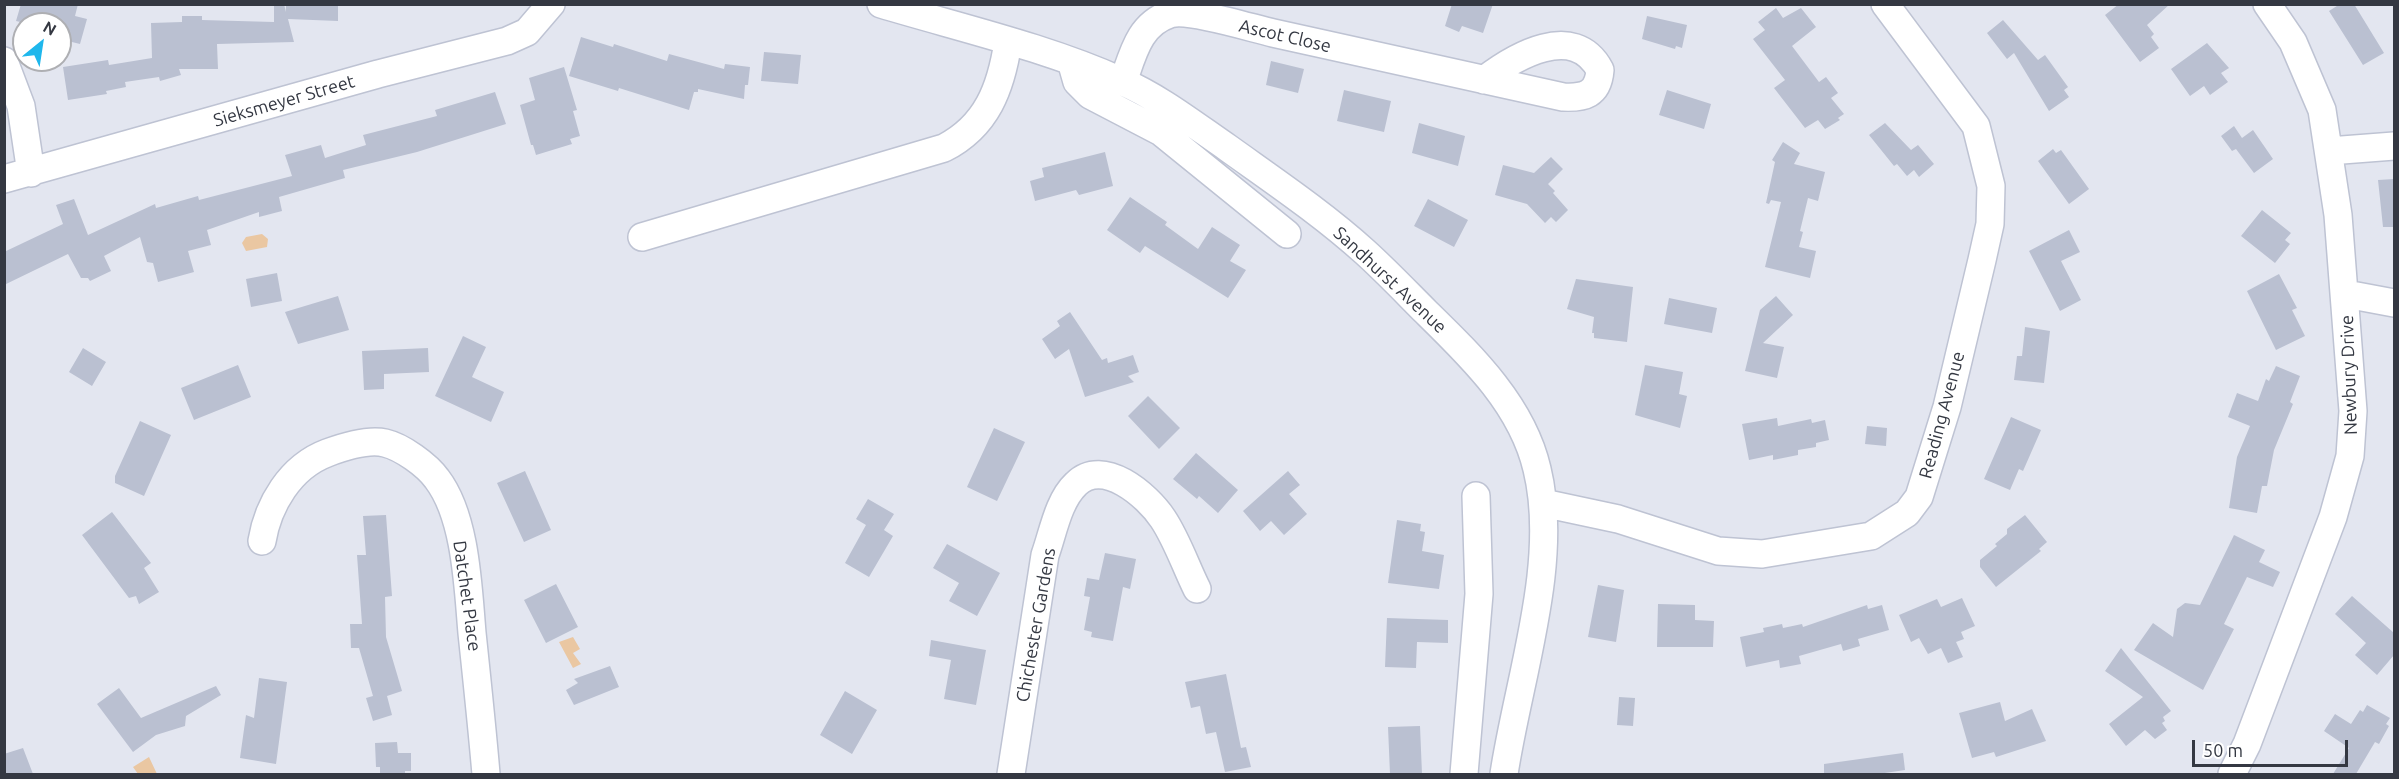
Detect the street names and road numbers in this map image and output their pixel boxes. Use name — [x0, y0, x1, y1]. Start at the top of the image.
street label: Ascot Close — [1237, 15, 1333, 57]
street label: Sieksmeyer Street — [211, 71, 357, 131]
street label: Sandhurst Avenue — [1329, 222, 1451, 338]
street label: Newbury Drive — [2336, 315, 2362, 435]
street label: Reading Avenue — [1915, 349, 1969, 481]
street label: Datchet Place — [449, 539, 485, 653]
street label: Chichester Gardens — [1012, 546, 1060, 704]

